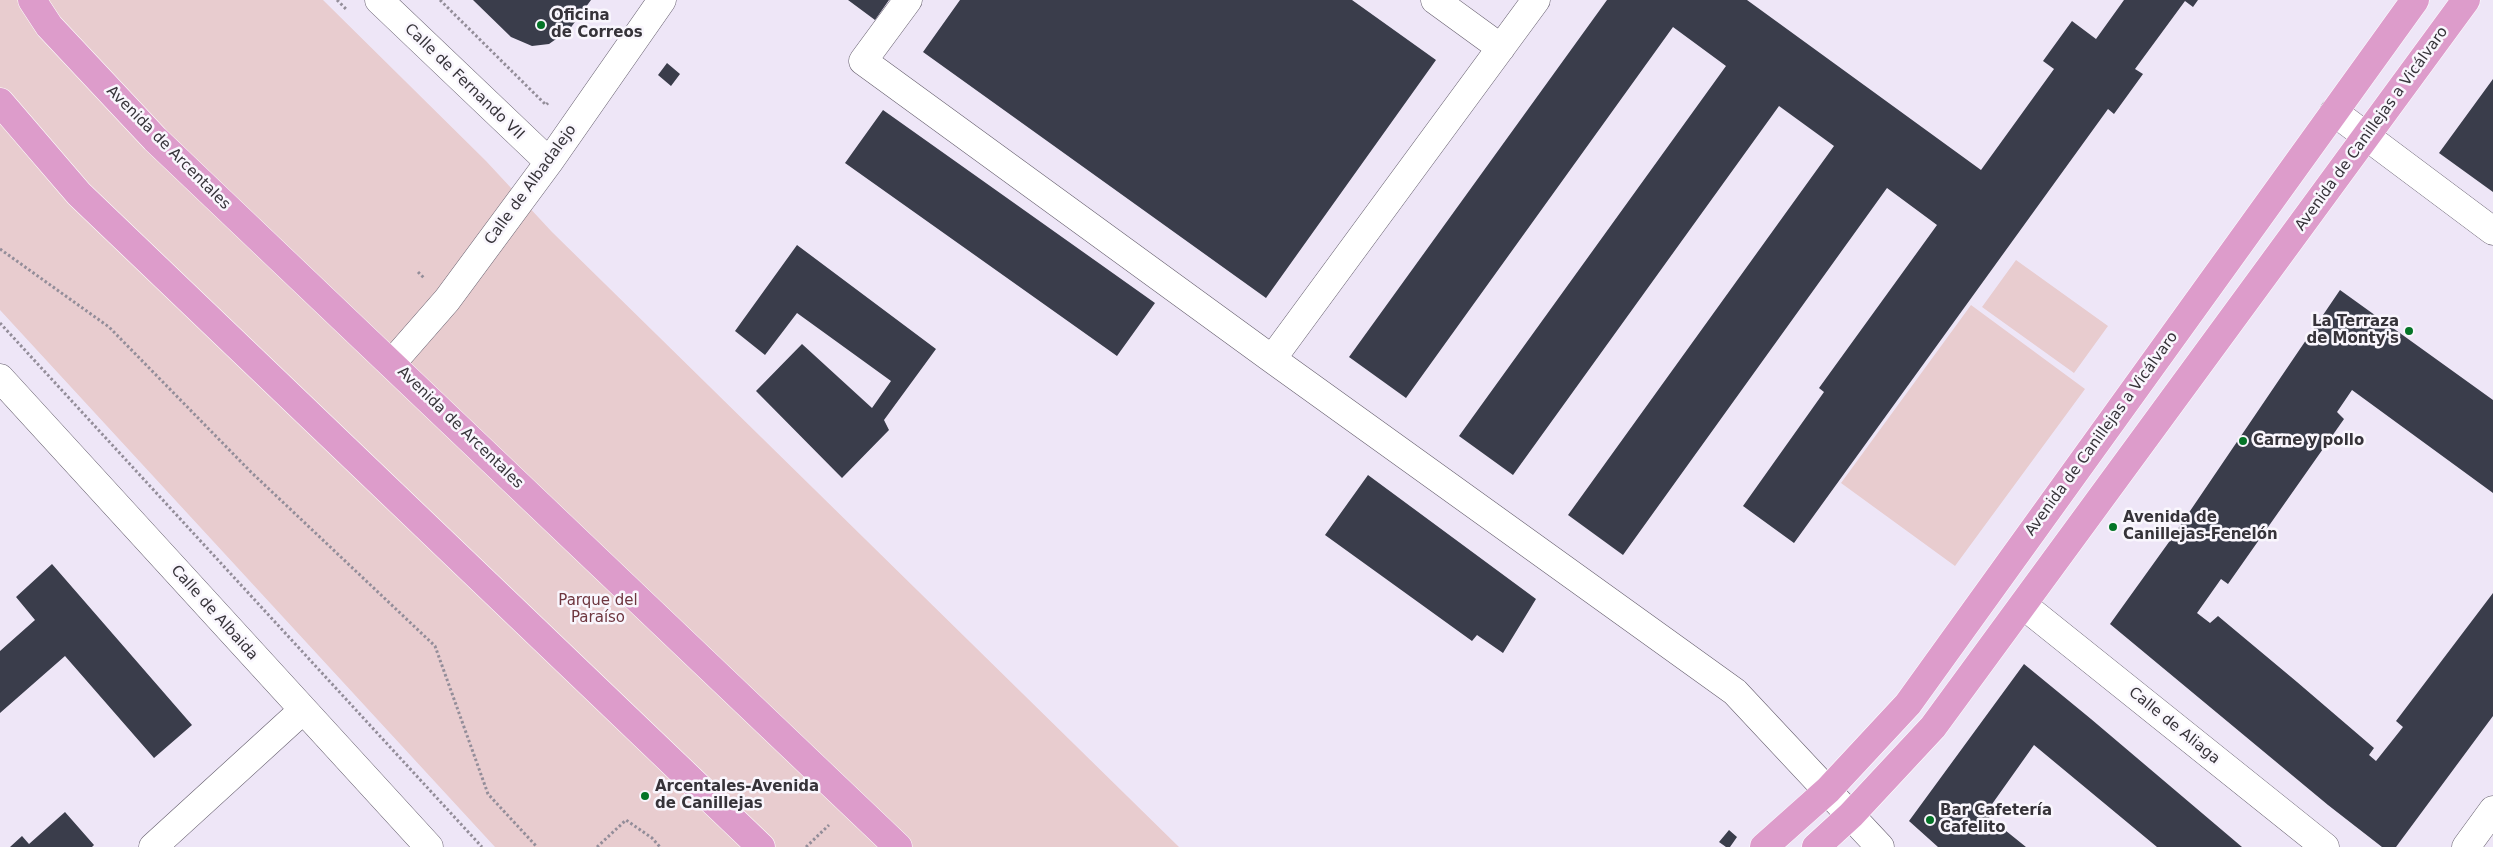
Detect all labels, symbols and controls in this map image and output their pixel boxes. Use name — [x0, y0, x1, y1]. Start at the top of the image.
place label: Oficina de Correos — [551, 7, 643, 42]
marker: Oficina de Correos — [535, 19, 547, 31]
street label: Calle de Fernando VII — [400, 20, 528, 144]
street label: Avenida de Canillejas a Vicálvaro — [2292, 23, 2452, 235]
street label: Avenida de Arcentales — [102, 82, 234, 214]
street label: Calle de Albadalejo — [481, 121, 581, 249]
place label: La Terraza de Monty's — [2306, 313, 2399, 348]
marker: La Terraza de Monty's — [2403, 325, 2415, 337]
street label: Avenida de Canillejas a Vicálvaro — [2022, 328, 2182, 540]
street label: Avenida de Arcentales — [393, 363, 527, 493]
place label: Carne y pollo — [2253, 432, 2364, 450]
marker: Carne y pollo — [2237, 435, 2249, 447]
place label: Avenida de Canillejas-Fenelón — [2123, 509, 2278, 544]
marker: Avenida de Canillejas-Fenelón — [2107, 521, 2119, 533]
street label: Calle de Albaida — [167, 562, 261, 664]
park label: Parque del Paraíso — [558, 592, 638, 627]
street label: Calle de Aliaga — [2125, 684, 2223, 768]
place label: Arcentales-Avenida de Canillejas — [655, 778, 819, 813]
marker: Arcentales-Avenida de Canillejas — [639, 790, 651, 802]
place label: Bar Cafetería Cafelito — [1940, 802, 2052, 837]
marker: Bar Cafetería Cafelito — [1924, 814, 1936, 826]

